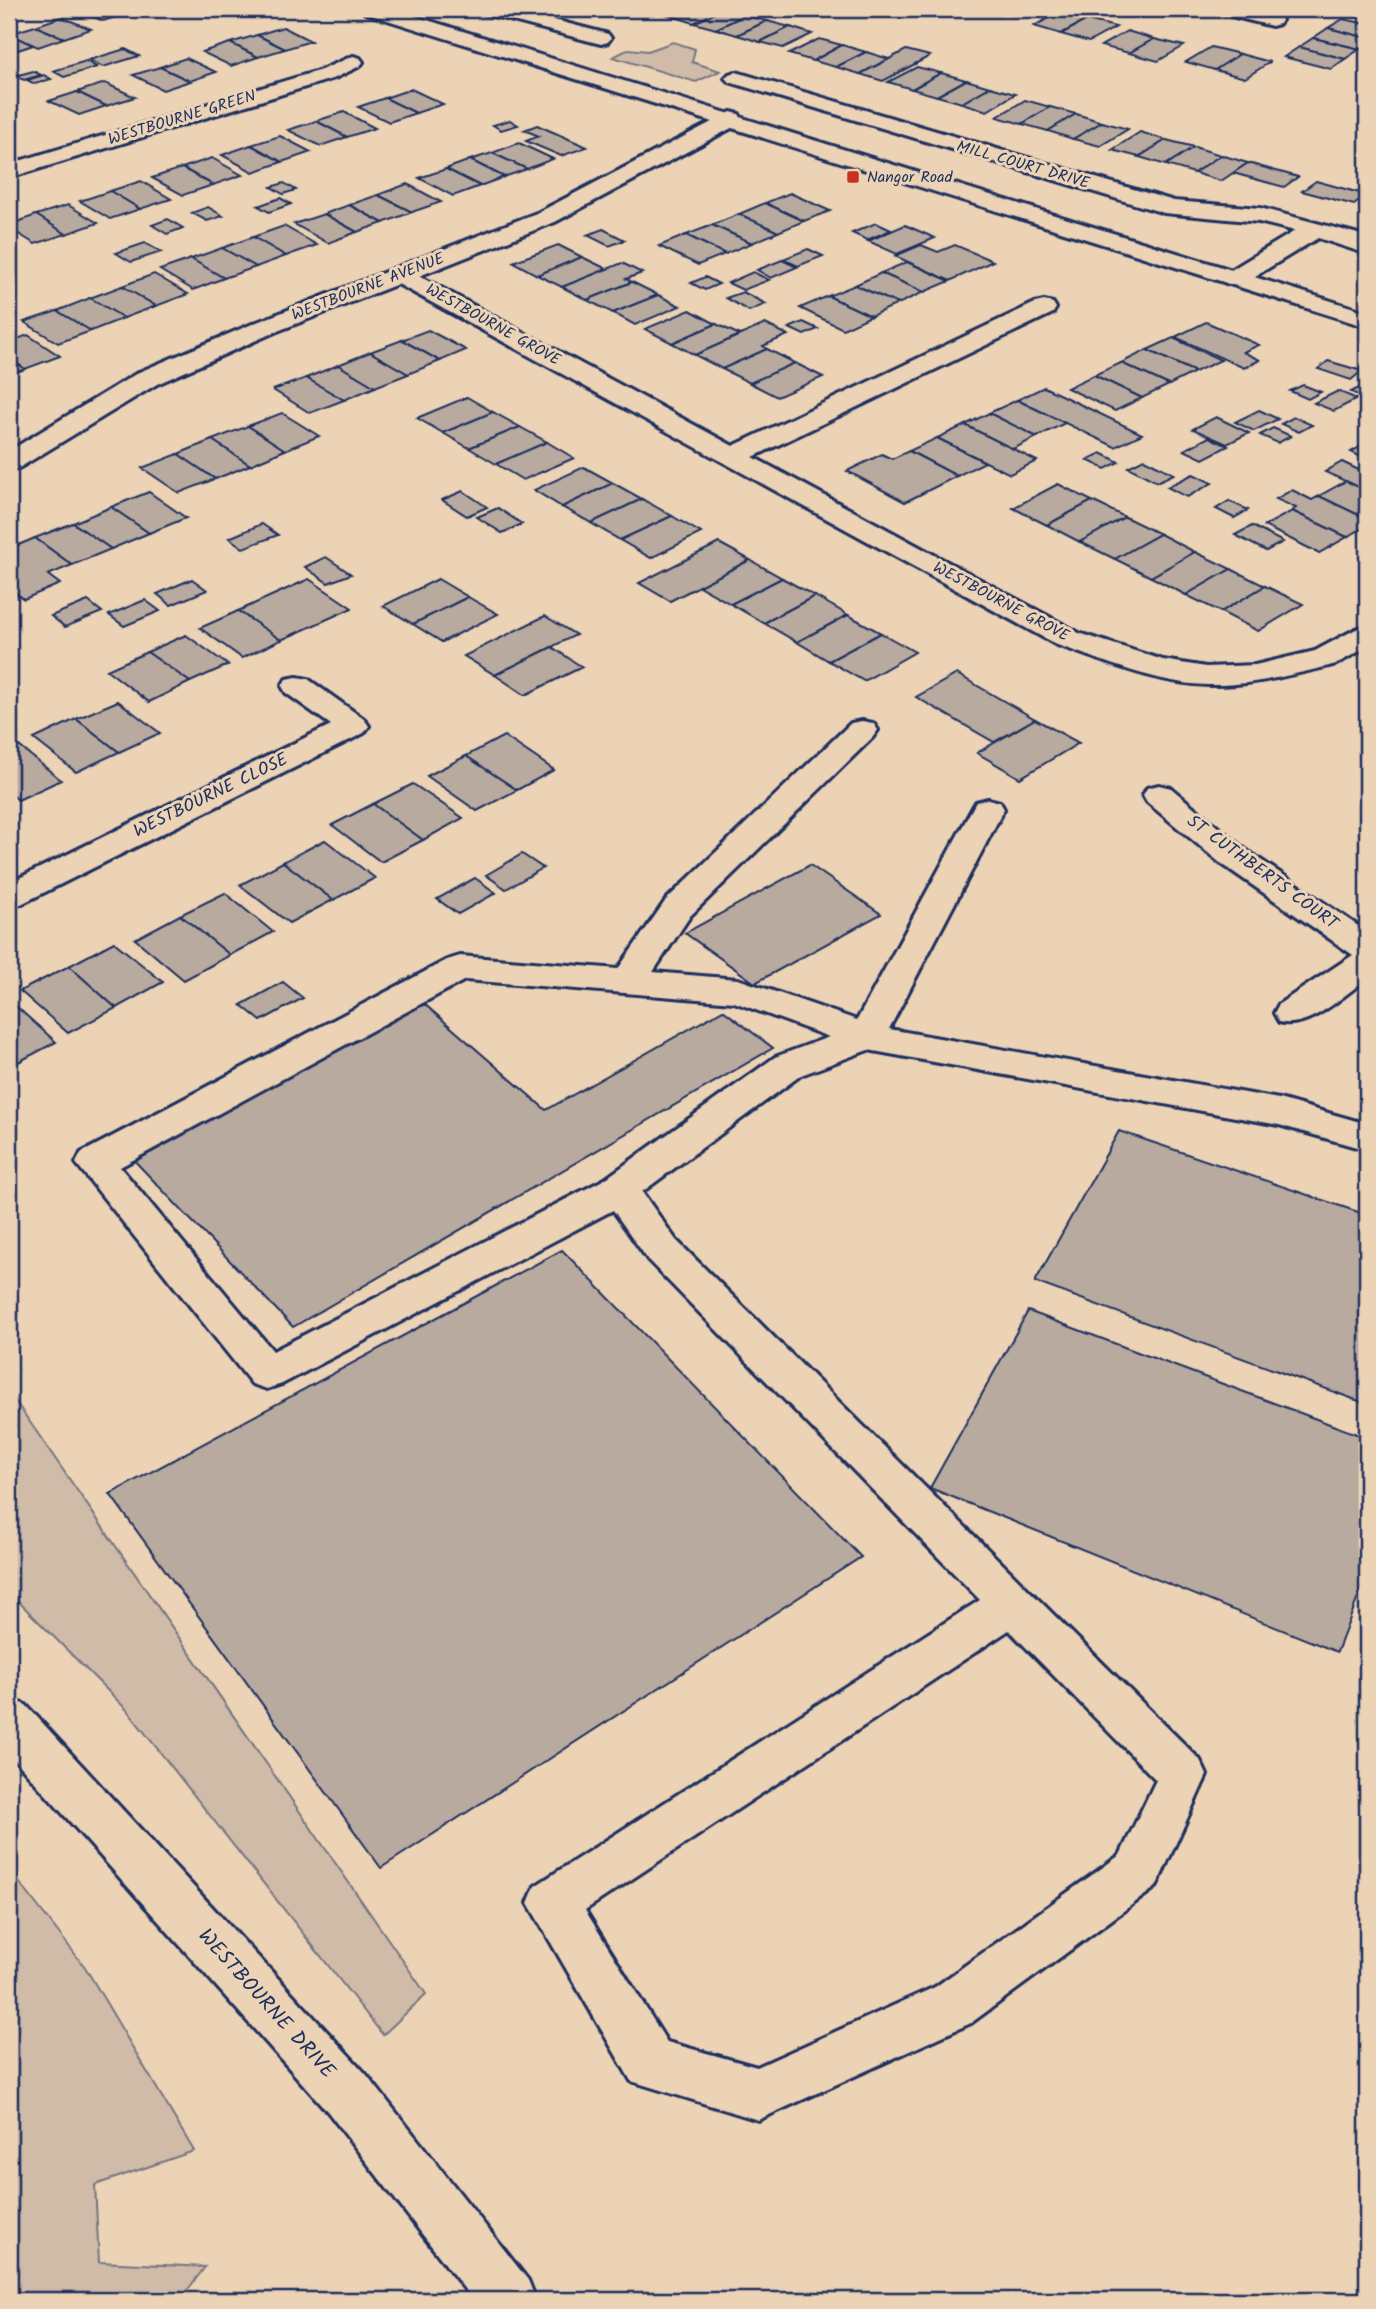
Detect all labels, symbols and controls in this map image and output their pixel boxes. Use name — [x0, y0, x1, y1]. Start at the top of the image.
street label: WESTBOURNE GREEN — [105, 84, 259, 152]
street label: MILL COURT DRIVE — [954, 134, 1093, 196]
place label: Nangor Road — [867, 165, 954, 190]
marker: Nangor Road — [845, 169, 861, 185]
street label: WESTBOURNE AVENUE — [288, 246, 449, 328]
street label: WESTBOURNE GROVE — [421, 277, 566, 373]
street label: WESTBOURNE GROVE — [928, 555, 1074, 649]
street label: WESTBOURNE CLOSE — [129, 746, 294, 846]
street label: ST CUTHBERTS COURT — [1180, 808, 1345, 939]
street label: WESTBOURNE DRIVE — [189, 1921, 343, 2087]

